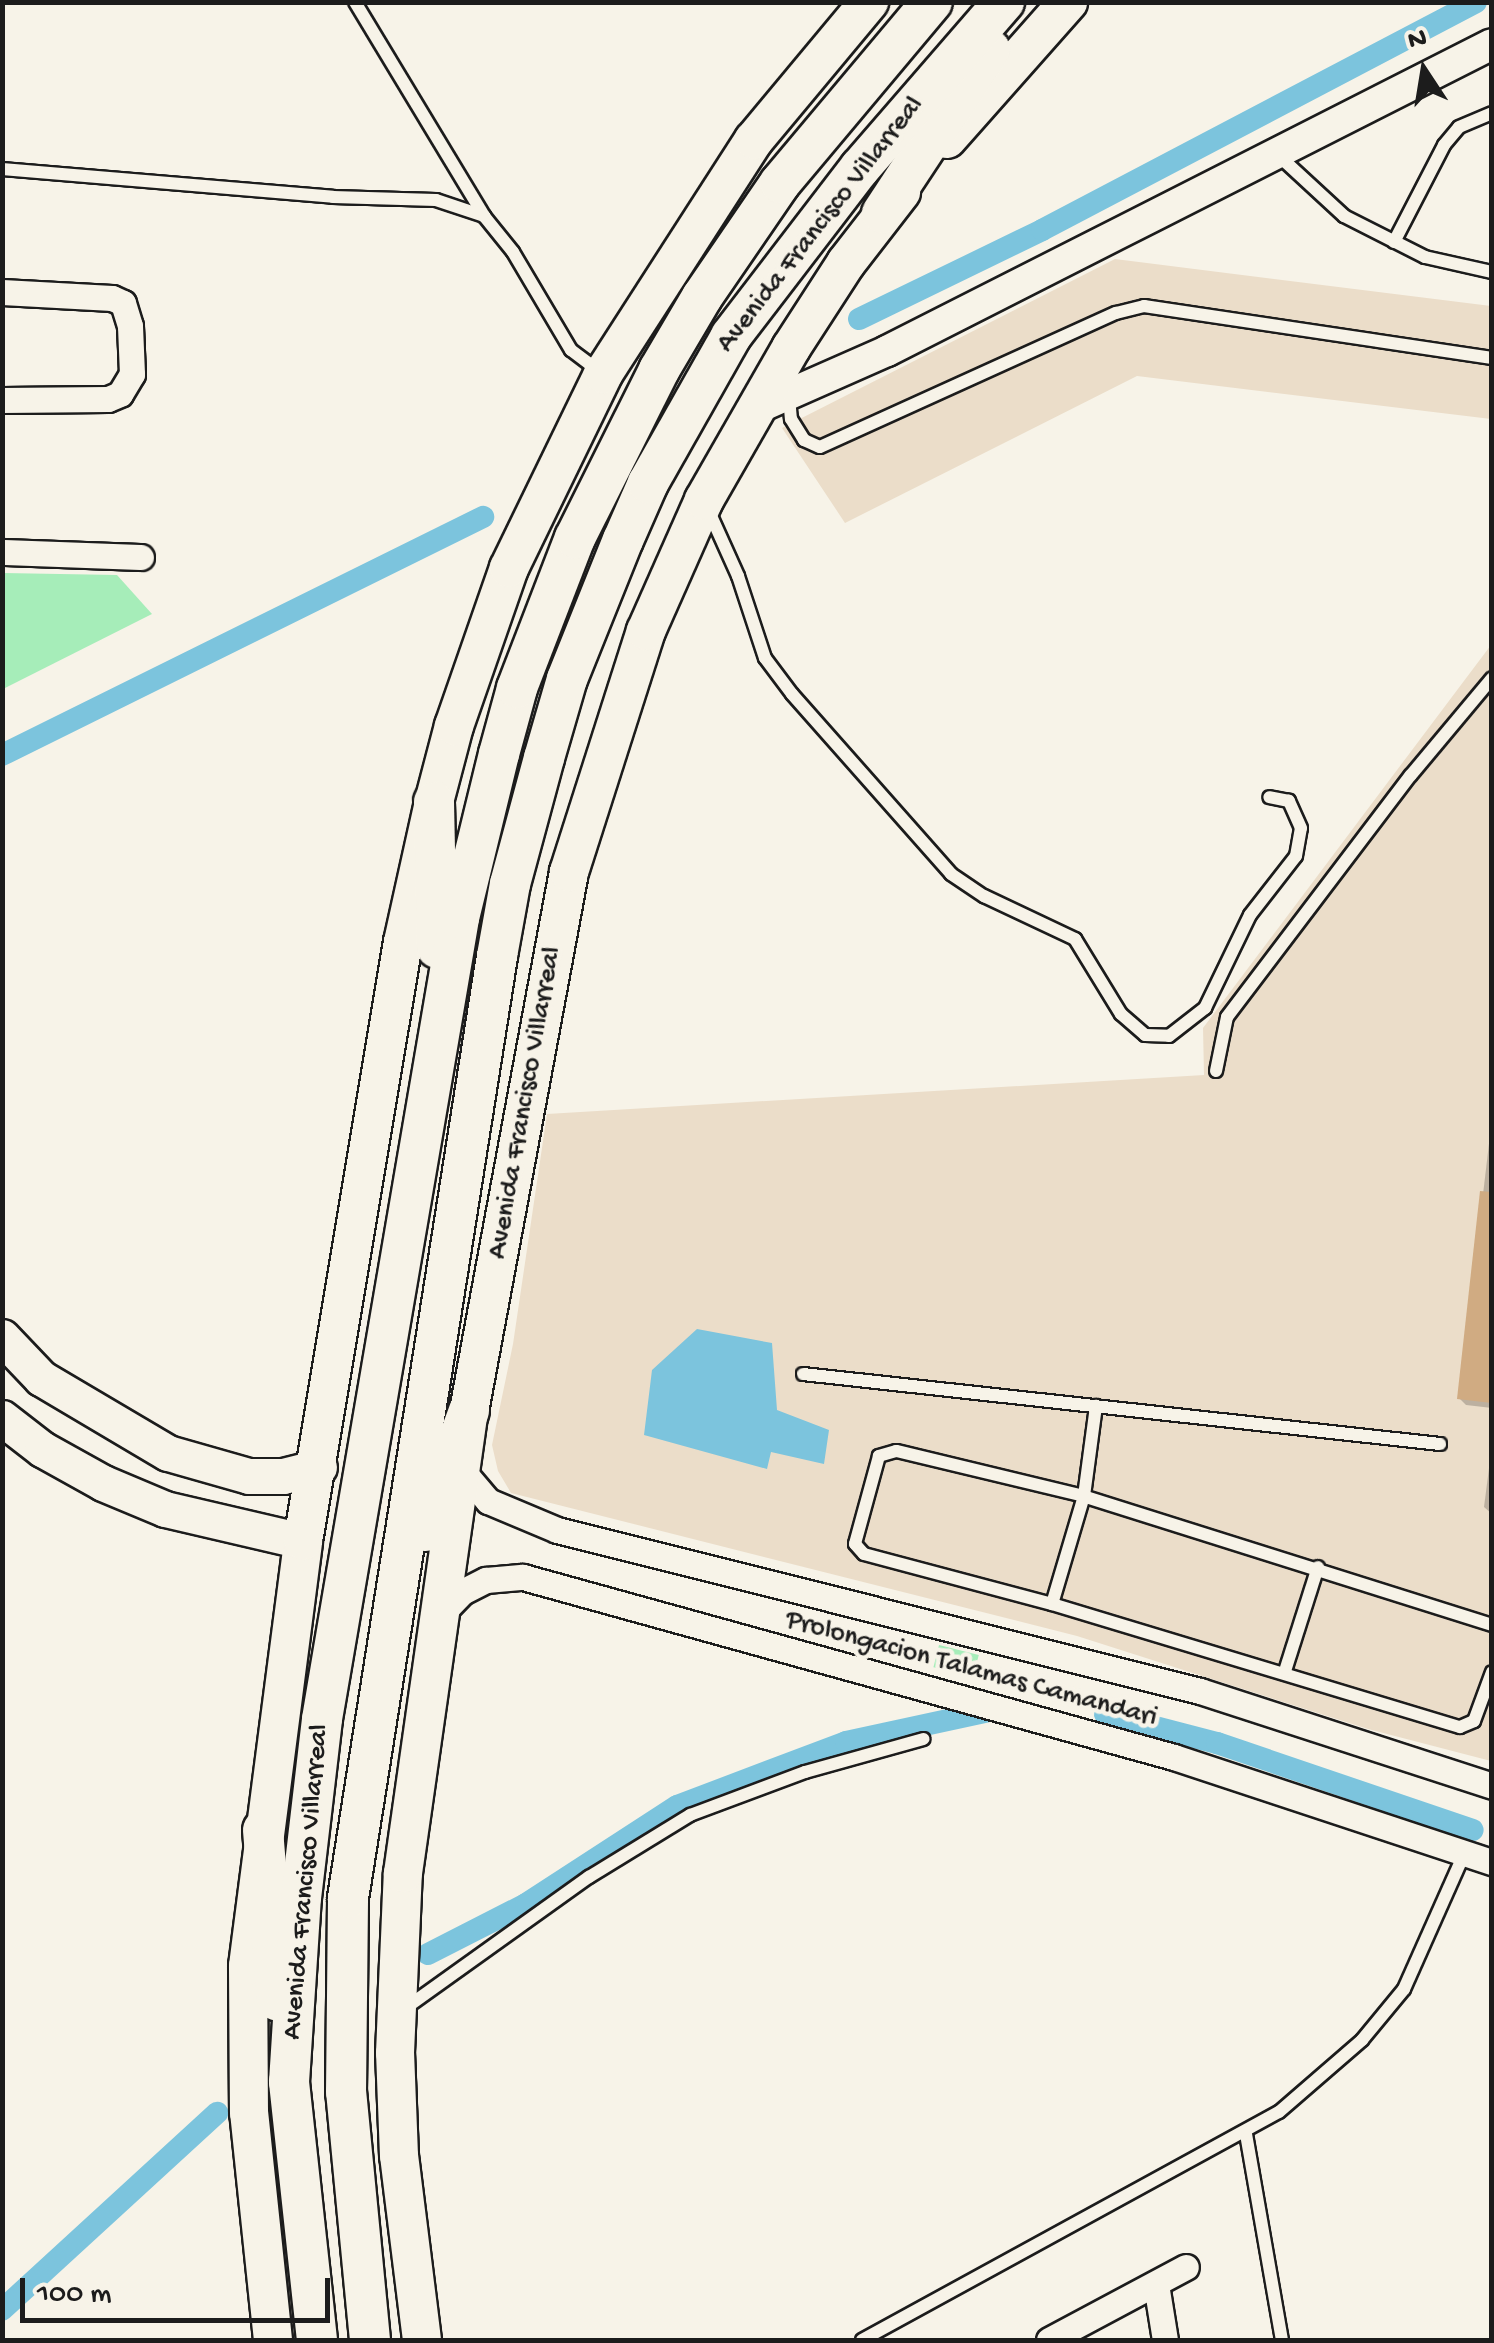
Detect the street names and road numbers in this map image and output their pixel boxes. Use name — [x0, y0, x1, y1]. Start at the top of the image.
street label: Avenida Francisco Villarreal — [710, 90, 932, 360]
street label: Avenida Francisco Villarreal — [482, 944, 570, 1262]
street label: Prolongacion Talamas Camandari — [782, 1604, 1160, 1736]
street label: Avenida Francisco Villarreal — [276, 1723, 338, 2041]

